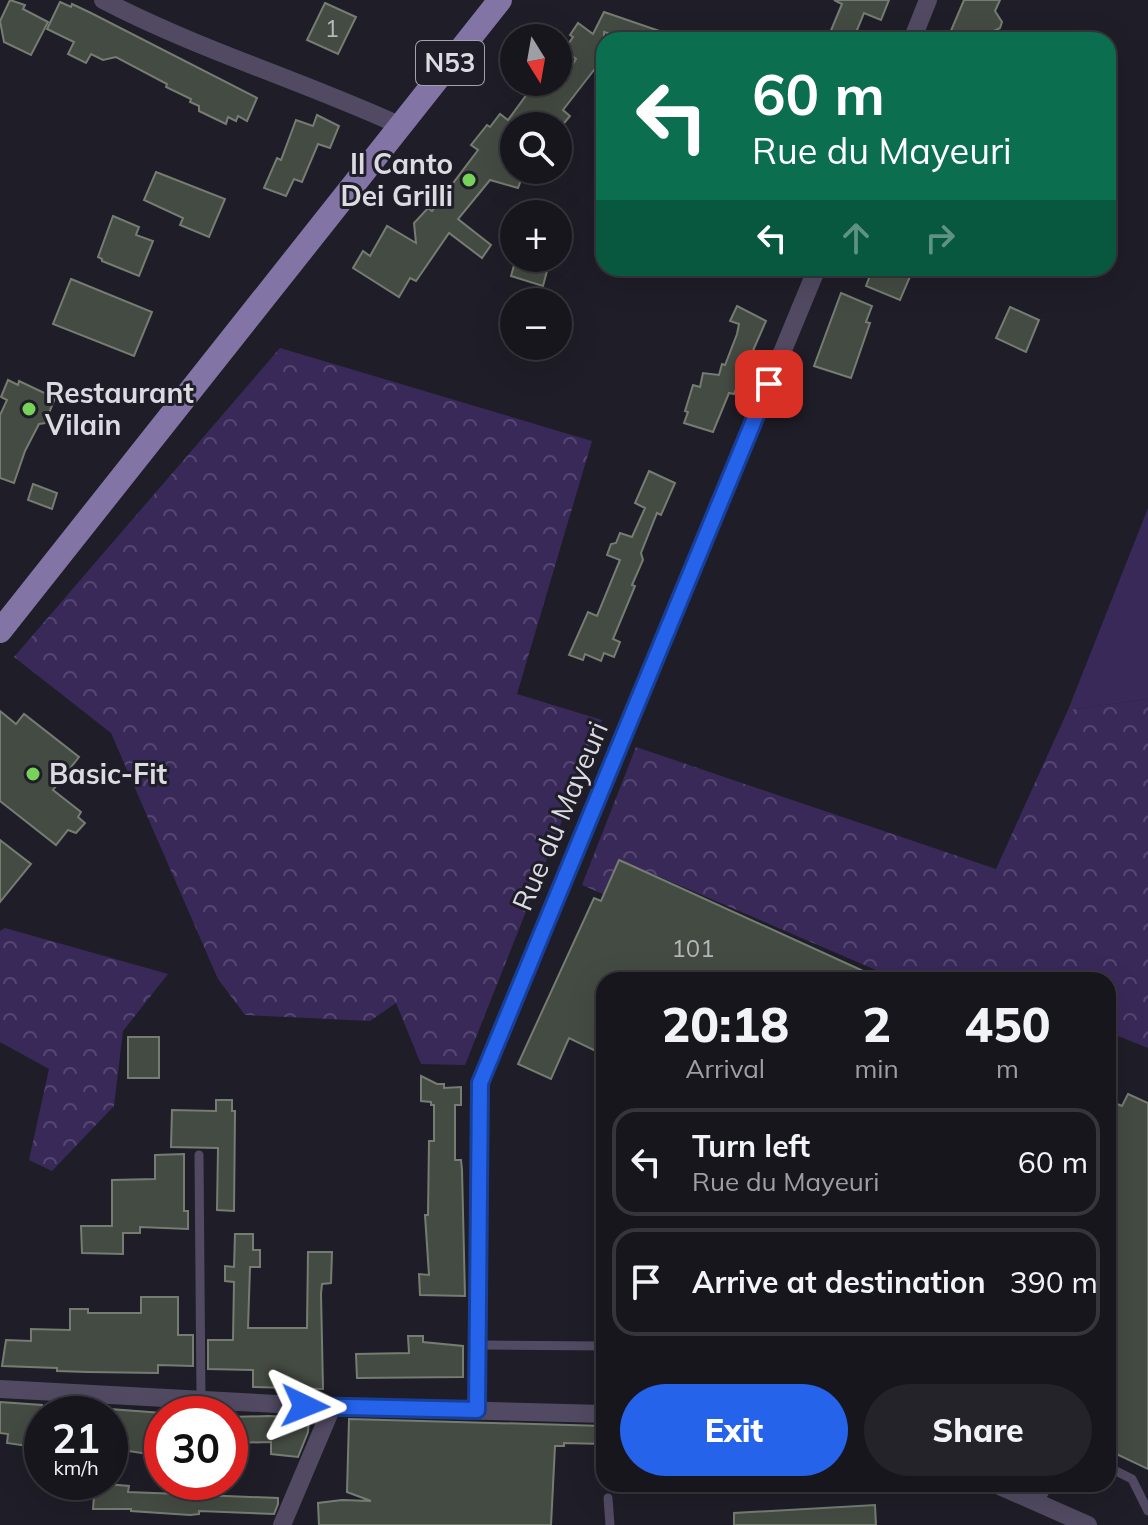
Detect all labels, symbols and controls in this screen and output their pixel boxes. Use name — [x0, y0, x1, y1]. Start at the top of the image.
house number: 1 — [325, 13, 339, 43]
north arrow — [500, 24, 572, 96]
map controls — [500, 24, 572, 360]
road number: N53 — [416, 41, 484, 85]
text: 60 m — [752, 59, 885, 129]
icon: left — [620, 64, 724, 168]
button: search — [500, 112, 572, 184]
text: Rue du Mayeuri — [752, 128, 1012, 173]
place label: Il Canto Dei Grilli — [340, 146, 453, 213]
marker: Il Canto Dei Grilli — [460, 171, 478, 189]
button: + — [500, 200, 572, 272]
icon: left — [750, 216, 794, 260]
icon: ahead — [834, 216, 878, 260]
icon: right — [918, 216, 962, 260]
button: − — [500, 288, 572, 360]
pin — [735, 350, 803, 418]
icon: arrive — [747, 362, 791, 406]
place label: Restaurant Vilain — [44, 375, 194, 442]
marker: Restaurant Vilain — [20, 400, 38, 418]
street label: Rue du Mayeuri — [504, 716, 615, 916]
place label: Basic-Fit — [49, 756, 167, 791]
marker: Basic-Fit — [24, 765, 42, 783]
house number: 101 — [671, 933, 715, 963]
text: 20:18 — [661, 994, 789, 1054]
text: 2 — [862, 994, 891, 1054]
text: 450 — [964, 994, 1051, 1054]
text: Arrival — [685, 1052, 765, 1085]
text: min — [855, 1052, 899, 1085]
text: m — [996, 1052, 1019, 1085]
text: Turn left — [692, 1127, 810, 1165]
icon: left — [624, 1140, 668, 1184]
text: 60 m — [1018, 1143, 1088, 1181]
text: Rue du Mayeuri — [692, 1165, 879, 1198]
icon: arrive — [624, 1260, 668, 1304]
text: Arrive at destination — [692, 1263, 986, 1301]
text: 390 m — [1010, 1263, 1098, 1301]
position arrow — [263, 1364, 347, 1448]
button: Exit — [620, 1384, 848, 1476]
button: Share — [864, 1384, 1092, 1476]
speed limit sign: 30 — [144, 1396, 248, 1500]
text: 21 — [52, 1413, 100, 1463]
text: km/h — [53, 1455, 99, 1480]

